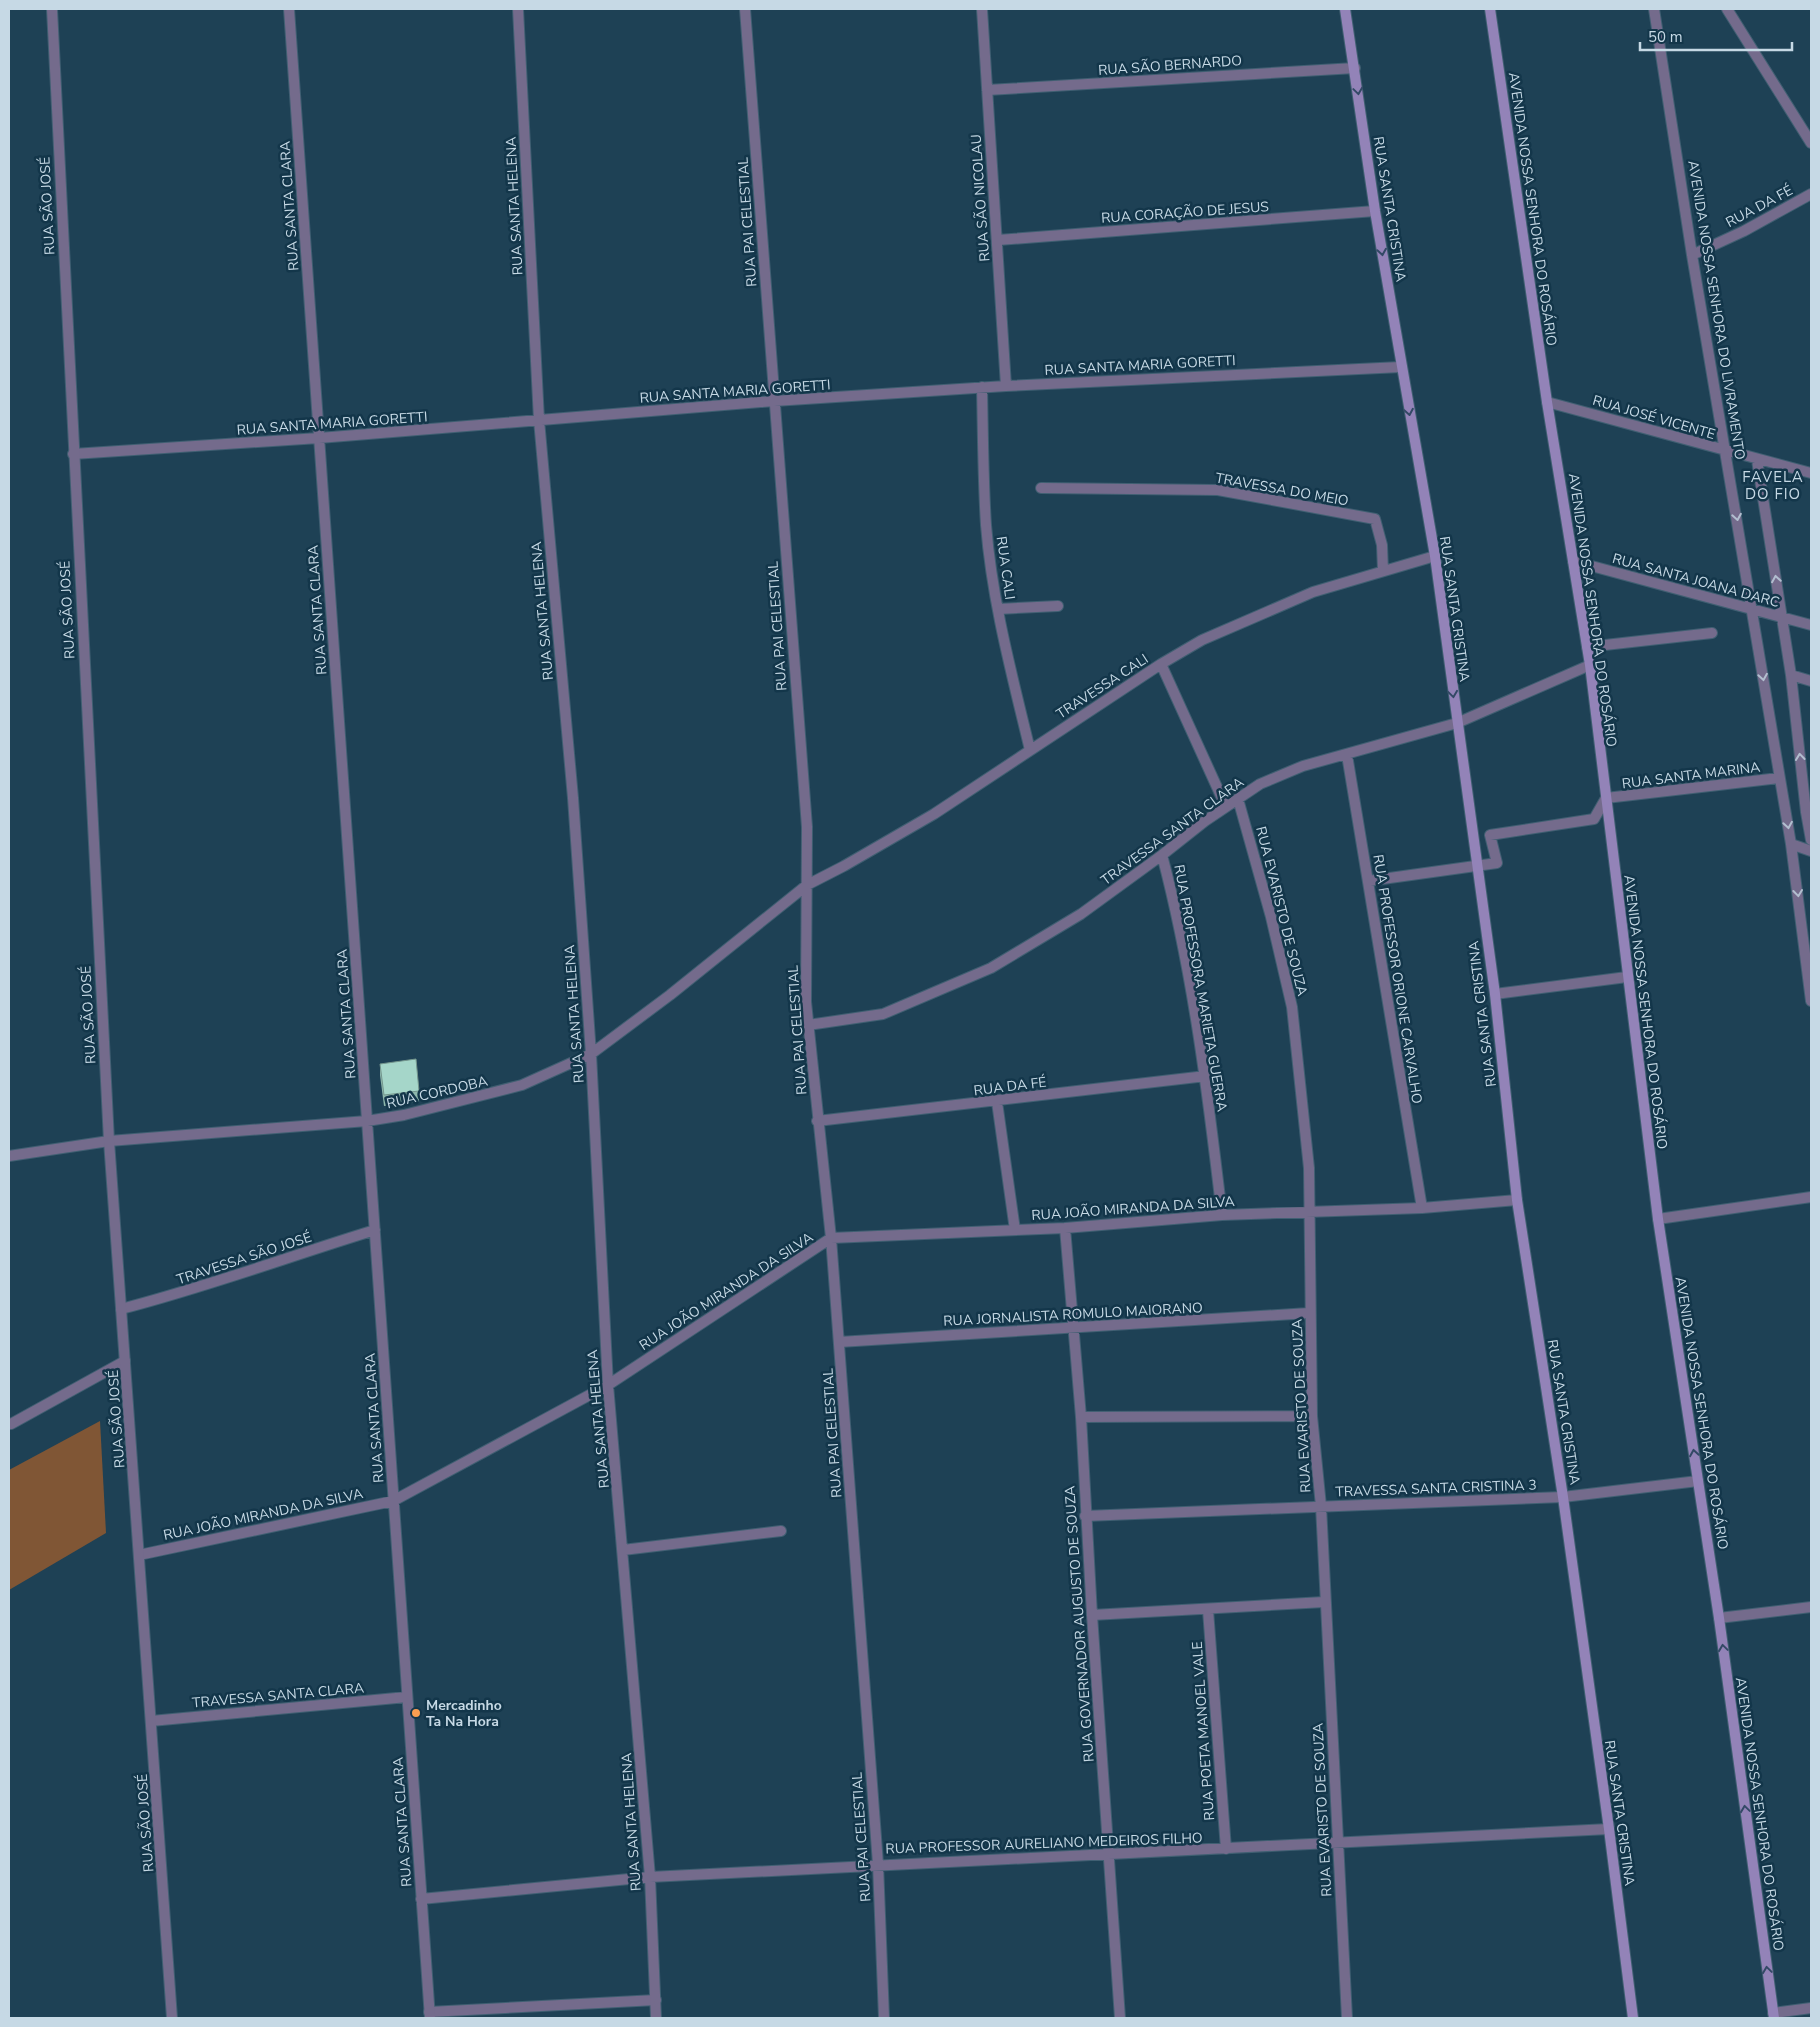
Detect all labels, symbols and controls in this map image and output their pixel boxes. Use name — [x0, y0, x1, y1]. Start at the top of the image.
scale bar — [1640, 20, 1792, 52]
text: 50 m — [1648, 27, 1683, 47]
street label: RUA SÃO BERNARDO — [1097, 51, 1243, 80]
street label: AVENIDA NOSSA SENHORA DO ROSÁRIO — [1504, 71, 1561, 347]
one-way arrow — [1352, 88, 1363, 96]
street label: RUA SÃO NICOLAU — [967, 134, 994, 262]
street label: RUA SANTA CRISTINA — [1369, 135, 1410, 283]
street label: RUA SANTA HELENA — [501, 136, 528, 276]
street label: RUA SANTA CLARA — [275, 140, 304, 271]
street label: RUA SÃO JOSÉ — [35, 156, 60, 256]
street label: RUA PAI CELESTIAL — [733, 156, 762, 287]
street label: AVENIDA NOSSA SENHORA DO LIVRAMENTO — [1683, 159, 1750, 461]
street label: RUA DA FÉ — [1722, 181, 1796, 232]
street label: RUA CORAÇÃO DE JESUS — [1101, 197, 1270, 228]
one-way arrow — [1376, 248, 1386, 257]
street label: RUA SANTA MARIA GORETTI — [1044, 351, 1236, 380]
street label: RUA SANTA MARIA GORETTI — [639, 375, 831, 408]
street label: RUA JOSÉ VICENTE — [1590, 391, 1717, 444]
street label: RUA SANTA MARIA GORETTI — [236, 407, 428, 440]
one-way arrow — [1403, 408, 1413, 417]
district label: FAVELA DO FIO — [1742, 467, 1804, 504]
street label: TRAVESSA DO MEIO — [1214, 468, 1350, 511]
street label: AVENIDA NOSSA SENHORA DO ROSÁRIO — [1564, 472, 1621, 748]
one-way arrow — [1732, 513, 1742, 521]
street label: RUA CALI — [992, 535, 1019, 601]
street label: RUA SANTA CRISTINA — [1435, 535, 1474, 683]
street label: RUA SANTA HELENA — [527, 541, 558, 681]
street label: RUA SANTA CLARA — [303, 544, 332, 675]
street label: RUA SANTA JOANA DARC — [1610, 549, 1782, 612]
street label: RUA SÃO JOSÉ — [55, 560, 80, 660]
street label: RUA PAI CELESTIAL — [763, 560, 792, 691]
one-way arrow — [1771, 575, 1782, 583]
street label: TRAVESSA CALI — [1053, 650, 1152, 723]
one-way arrow — [1758, 673, 1768, 682]
one-way arrow — [1447, 690, 1458, 698]
one-way arrow — [1795, 753, 1806, 761]
street label: RUA SANTA MARINA — [1621, 758, 1761, 793]
street label: TRAVESSA SANTA CLARA — [1097, 773, 1248, 890]
one-way arrow — [1783, 820, 1793, 829]
street label: RUA EVARISTO DE SOUZA — [1251, 824, 1312, 998]
street label: RUA PROFESSOR ORIONE CARVALHO — [1368, 853, 1427, 1105]
street label: RUA PROFESSORA MARIETA GUERRA — [1169, 863, 1232, 1113]
street label: AVENIDA NOSSA SENHORA DO ROSÁRIO — [1619, 874, 1672, 1150]
one-way arrow — [1792, 888, 1802, 897]
street label: RUA SANTA CRISTINA — [1464, 940, 1501, 1088]
street label: RUA SANTA HELENA — [560, 944, 589, 1084]
street label: RUA SANTA CLARA — [332, 948, 361, 1079]
street label: RUA PAI CELESTIAL — [783, 964, 812, 1095]
street label: RUA SÃO JOSÉ — [76, 965, 101, 1065]
street label: RUA CORDOBA — [385, 1072, 490, 1113]
street label: RUA DA FÉ — [973, 1073, 1048, 1100]
street label: RUA JOÃO MIRANDA DA SILVA — [1031, 1192, 1235, 1225]
street label: TRAVESSA SÃO JOSÉ — [174, 1228, 314, 1289]
street label: RUA JOÃO MIRANDA DA SILVA — [636, 1228, 817, 1355]
street label: AVENIDA NOSSA SENHORA DO ROSÁRIO — [1671, 1275, 1732, 1551]
street label: RUA JORNALISTA ROMULO MAIORANO — [943, 1298, 1203, 1331]
street label: RUA EVARISTO DE SOUZA — [1287, 1319, 1316, 1493]
street label: RUA SANTA CRISTINA — [1543, 1338, 1584, 1486]
street label: RUA SANTA HELENA — [583, 1349, 614, 1489]
street label: RUA SANTA CLARA — [360, 1352, 389, 1483]
street label: RUA PAI CELESTIAL — [818, 1367, 847, 1498]
street label: RUA SÃO JOSÉ — [104, 1369, 129, 1469]
one-way arrow — [1689, 1448, 1699, 1457]
street label: TRAVESSA SANTA CRISTINA 3 — [1335, 1475, 1537, 1502]
street label: RUA JOÃO MIRANDA DA SILVA — [162, 1484, 365, 1545]
street label: RUA GOVERNADOR AUGUSTO DE SOUZA — [1060, 1485, 1099, 1763]
street label: RUA POETA MANOEL VALE — [1188, 1641, 1219, 1821]
one-way arrow — [1718, 1644, 1729, 1652]
street label: AVENIDA NOSSA SENHORA DO ROSÁRIO — [1731, 1676, 1788, 1952]
street label: TRAVESSA SANTA CLARA — [191, 1679, 365, 1712]
place label: Mercadinho Ta Na Hora — [426, 1696, 502, 1731]
marker: Mercadinho Ta Na Hora — [410, 1707, 422, 1719]
street label: RUA EVARISTO DE SOUZA — [1308, 1723, 1337, 1897]
street label: RUA SANTA CRISTINA — [1600, 1739, 1639, 1887]
street label: RUA SANTA HELENA — [617, 1752, 646, 1892]
street label: RUA SANTA CLARA — [388, 1756, 417, 1887]
street label: RUA PAI CELESTIAL — [847, 1771, 876, 1902]
street label: RUA SÃO JOSÉ — [133, 1773, 158, 1873]
one-way arrow — [1740, 1805, 1751, 1813]
street label: RUA PROFESSOR AURELIANO MEDEIROS FILHO — [885, 1828, 1203, 1859]
one-way arrow — [1762, 1966, 1773, 1974]

